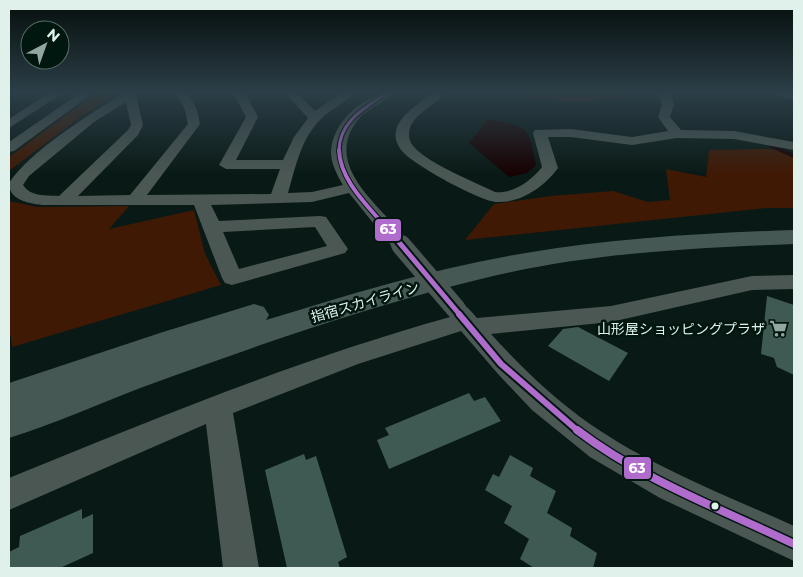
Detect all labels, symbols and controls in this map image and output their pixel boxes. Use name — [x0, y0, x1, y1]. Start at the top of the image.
north arrow — [20, 20, 70, 70]
text: N — [43, 25, 64, 46]
line badge: 63 — [374, 218, 402, 242]
text: 63 — [379, 220, 397, 238]
street label: 指宿スカイライン — [309, 278, 421, 326]
supermarket icon: 山形屋ショッピングプラザ — [769, 319, 789, 339]
place label: 山形屋ショッピングプラザ — [597, 320, 765, 338]
line badge: 63 — [623, 456, 652, 480]
text: 63 — [628, 459, 646, 477]
unlabelled marker — [710, 501, 720, 511]

